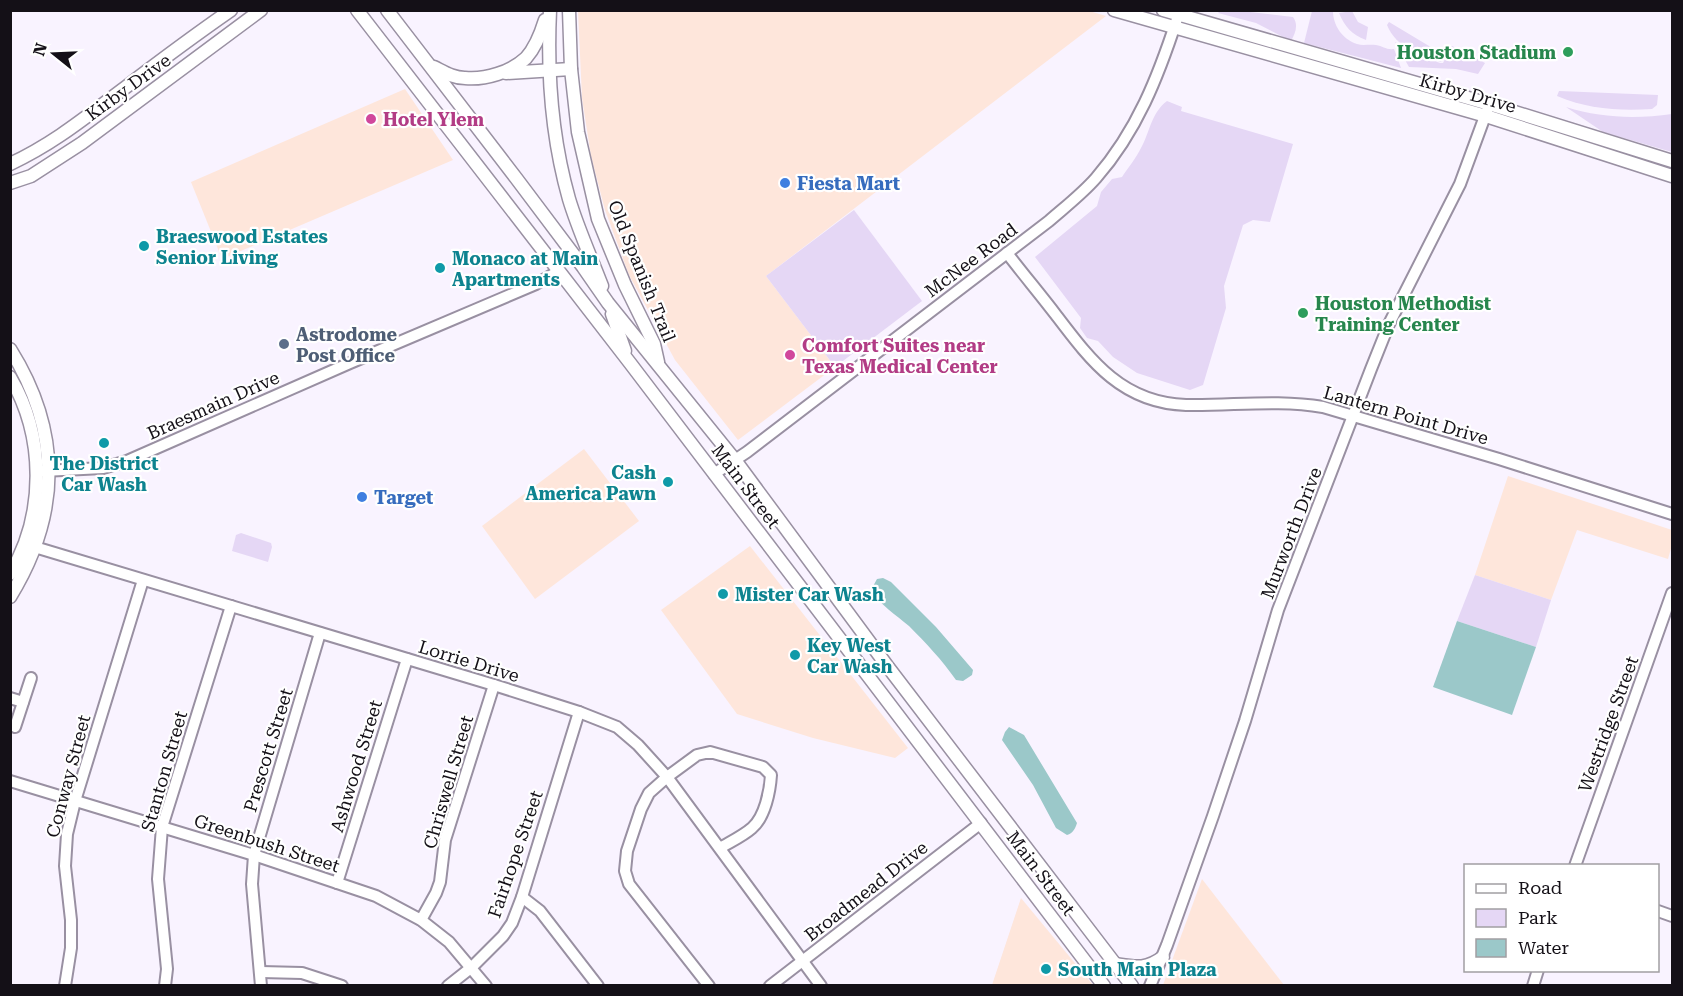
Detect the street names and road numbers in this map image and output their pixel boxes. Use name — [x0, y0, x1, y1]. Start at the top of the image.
street label: Kirby Drive — [82, 49, 175, 125]
street label: Kirby Drive — [1417, 69, 1519, 117]
street label: Old Spanish Trail — [604, 197, 680, 345]
street label: McNee Road — [921, 218, 1022, 301]
street label: Braesmain Drive — [144, 366, 282, 444]
street label: Lantern Point Drive — [1321, 381, 1491, 449]
street label: Main Street — [707, 440, 785, 533]
street label: Murworth Drive — [1256, 464, 1326, 602]
street label: Lorrie Drive — [416, 636, 522, 686]
street label: Westridge Street — [1574, 653, 1642, 795]
street label: Prescott Street — [239, 685, 297, 814]
street label: Ashwood Street — [326, 697, 386, 835]
street label: Stanton Street — [137, 708, 191, 834]
street label: Conway Street — [42, 712, 95, 840]
street label: Chriswell Street — [419, 713, 477, 851]
street label: Fairhope Street — [483, 787, 547, 920]
street label: Greenbush Street — [192, 810, 343, 877]
street label: Main Street — [1002, 827, 1080, 920]
street label: Broadmead Drive — [800, 836, 932, 945]

